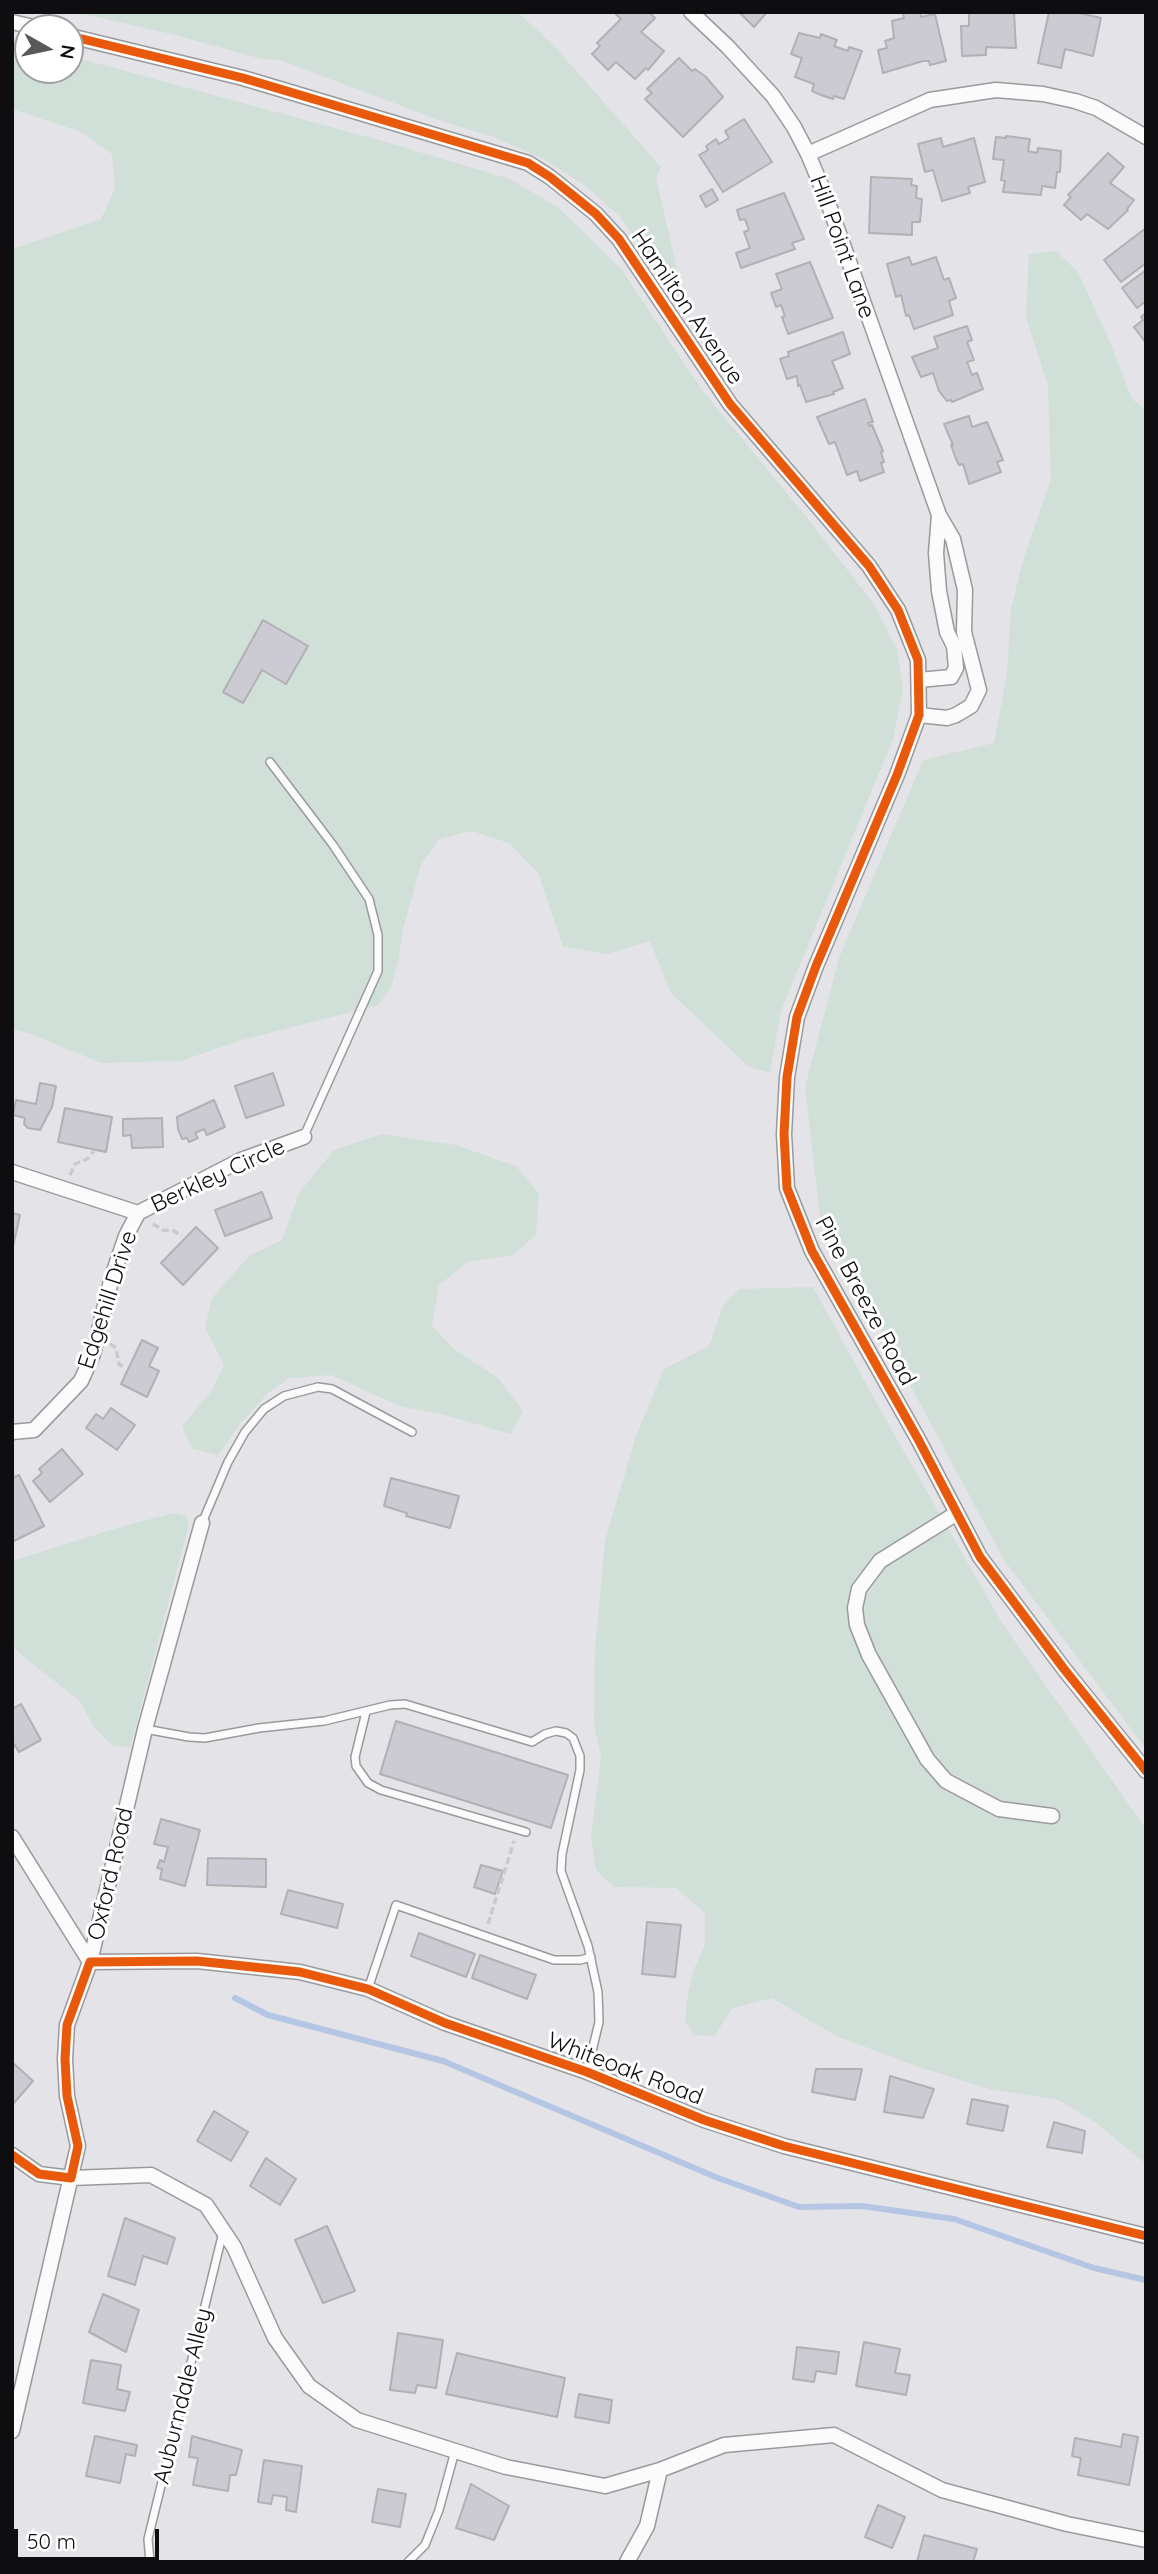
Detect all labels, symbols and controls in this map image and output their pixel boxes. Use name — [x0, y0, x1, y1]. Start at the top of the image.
north arrow — [14, 14, 84, 84]
text: N — [55, 43, 81, 61]
street label: Hill Point Lane — [803, 172, 881, 322]
street label: Hamilton Avenue — [625, 224, 749, 390]
street label: Berkley Circle — [147, 1133, 289, 1219]
street label: Pine Breeze Road — [809, 1212, 921, 1390]
street label: Edgehill Drive — [73, 1227, 143, 1373]
street label: Oxford Road — [82, 1805, 140, 1943]
street label: Whiteoak Road — [543, 2027, 707, 2111]
street label: Auburndale Alley — [148, 2305, 218, 2487]
scale bar — [18, 2514, 163, 2558]
text: 50 m — [27, 2528, 76, 2554]

